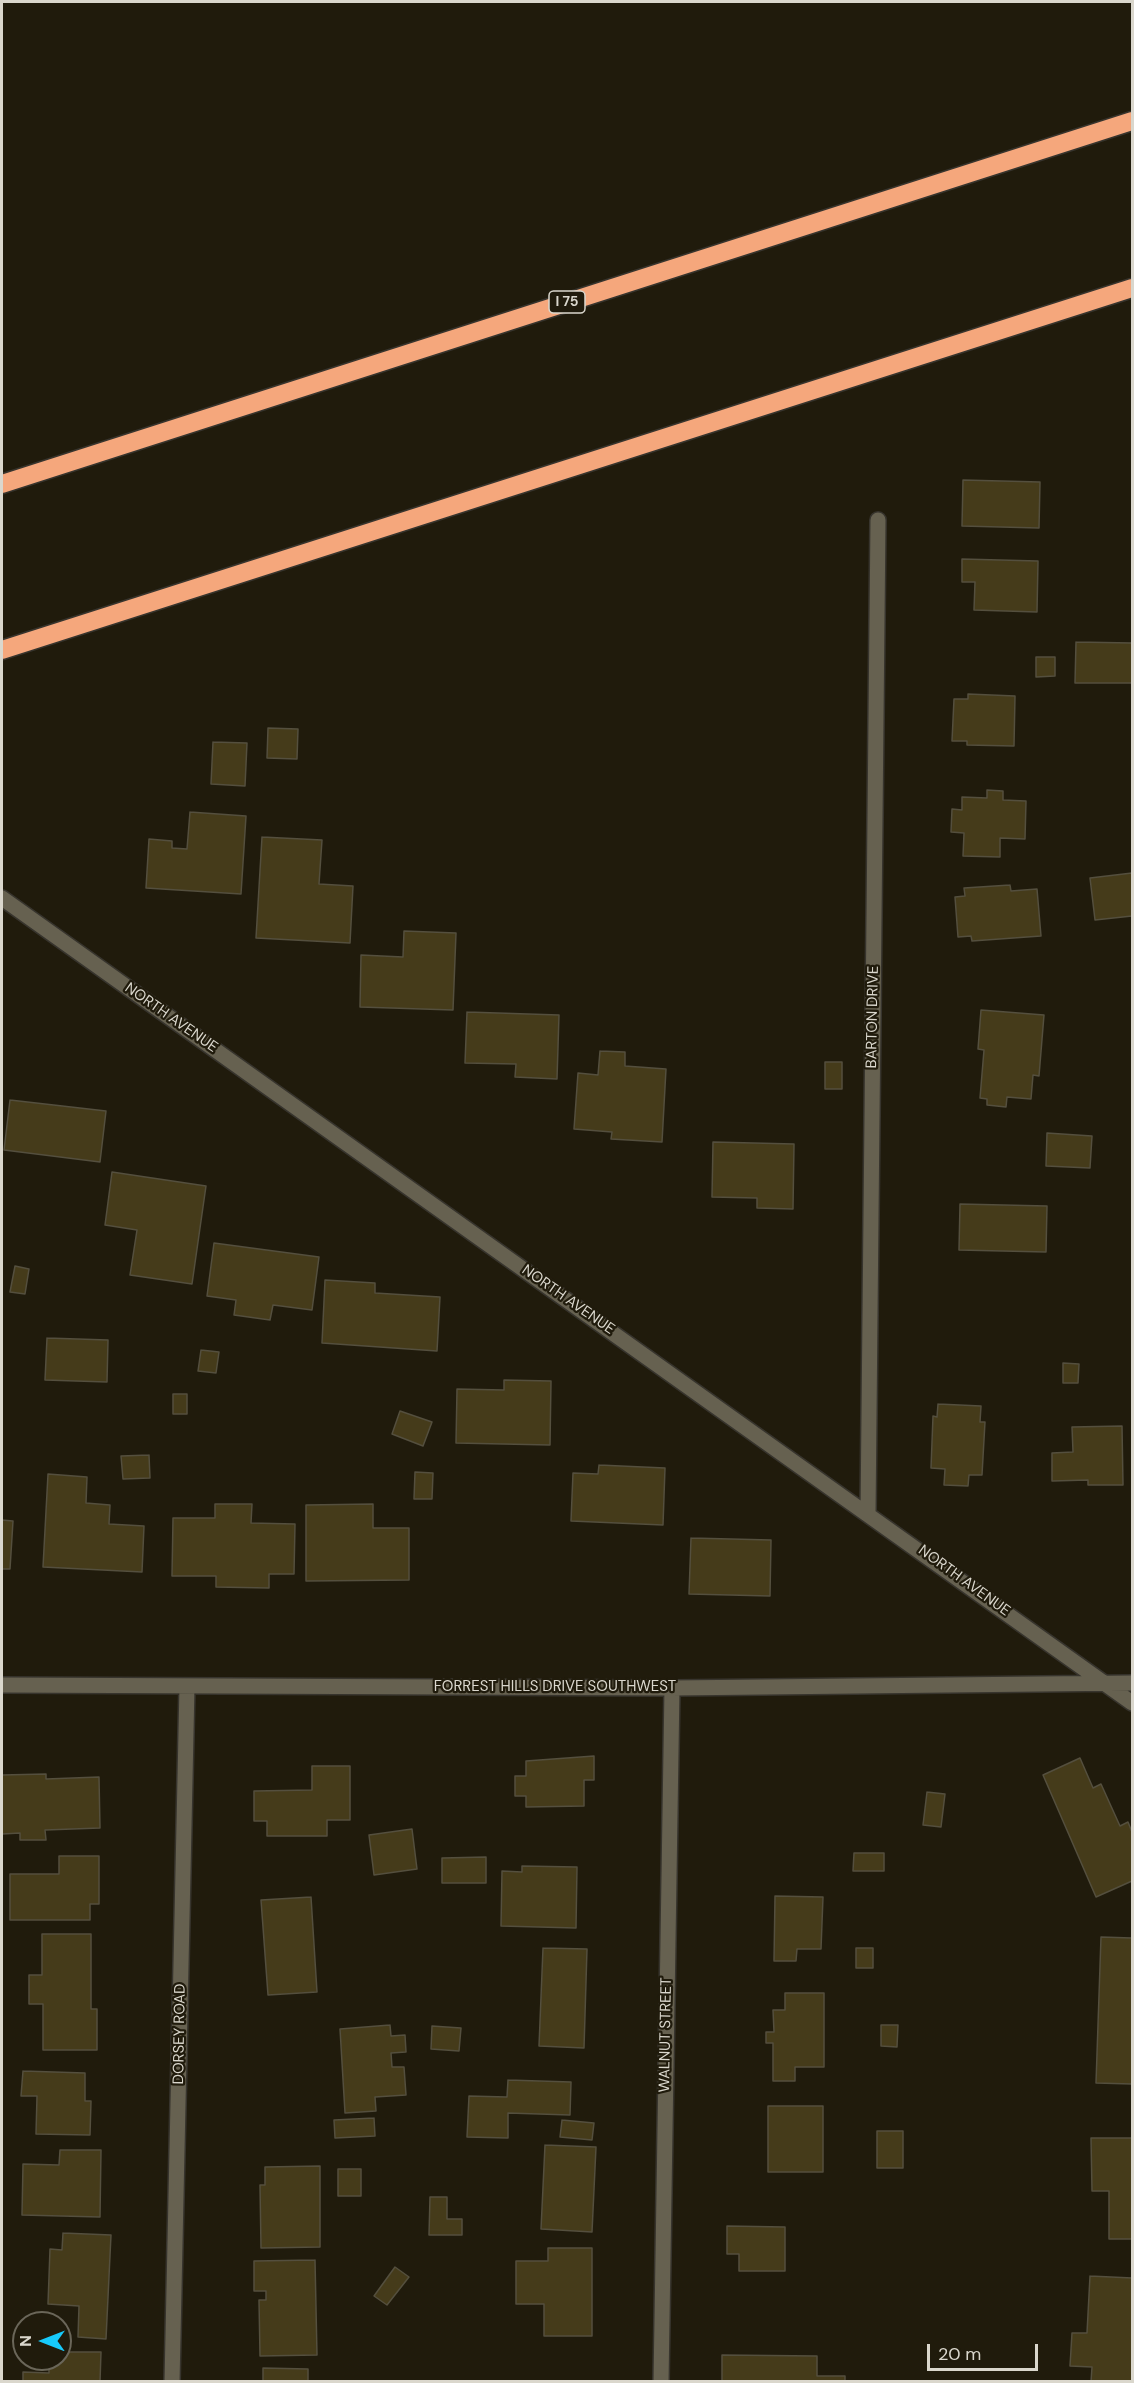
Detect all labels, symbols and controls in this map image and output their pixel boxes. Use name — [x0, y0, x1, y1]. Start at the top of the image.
road number: I 75 — [549, 291, 585, 313]
street label: BARTON DRIVE — [863, 965, 883, 1069]
street label: NORTH AVENUE — [121, 979, 221, 1057]
street label: NORTH AVENUE — [518, 1261, 618, 1339]
street label: NORTH AVENUE — [915, 1542, 1013, 1620]
street label: FORREST HILLS DRIVE SOUTHWEST — [434, 1678, 676, 1696]
street label: WALNUT STREET — [656, 1977, 676, 2093]
street label: DORSEY ROAD — [170, 1983, 190, 2085]
north arrow — [12, 2311, 72, 2371]
scale bar — [930, 2332, 1041, 2370]
text: N — [15, 2335, 36, 2347]
text: 20 m — [938, 2342, 981, 2366]

